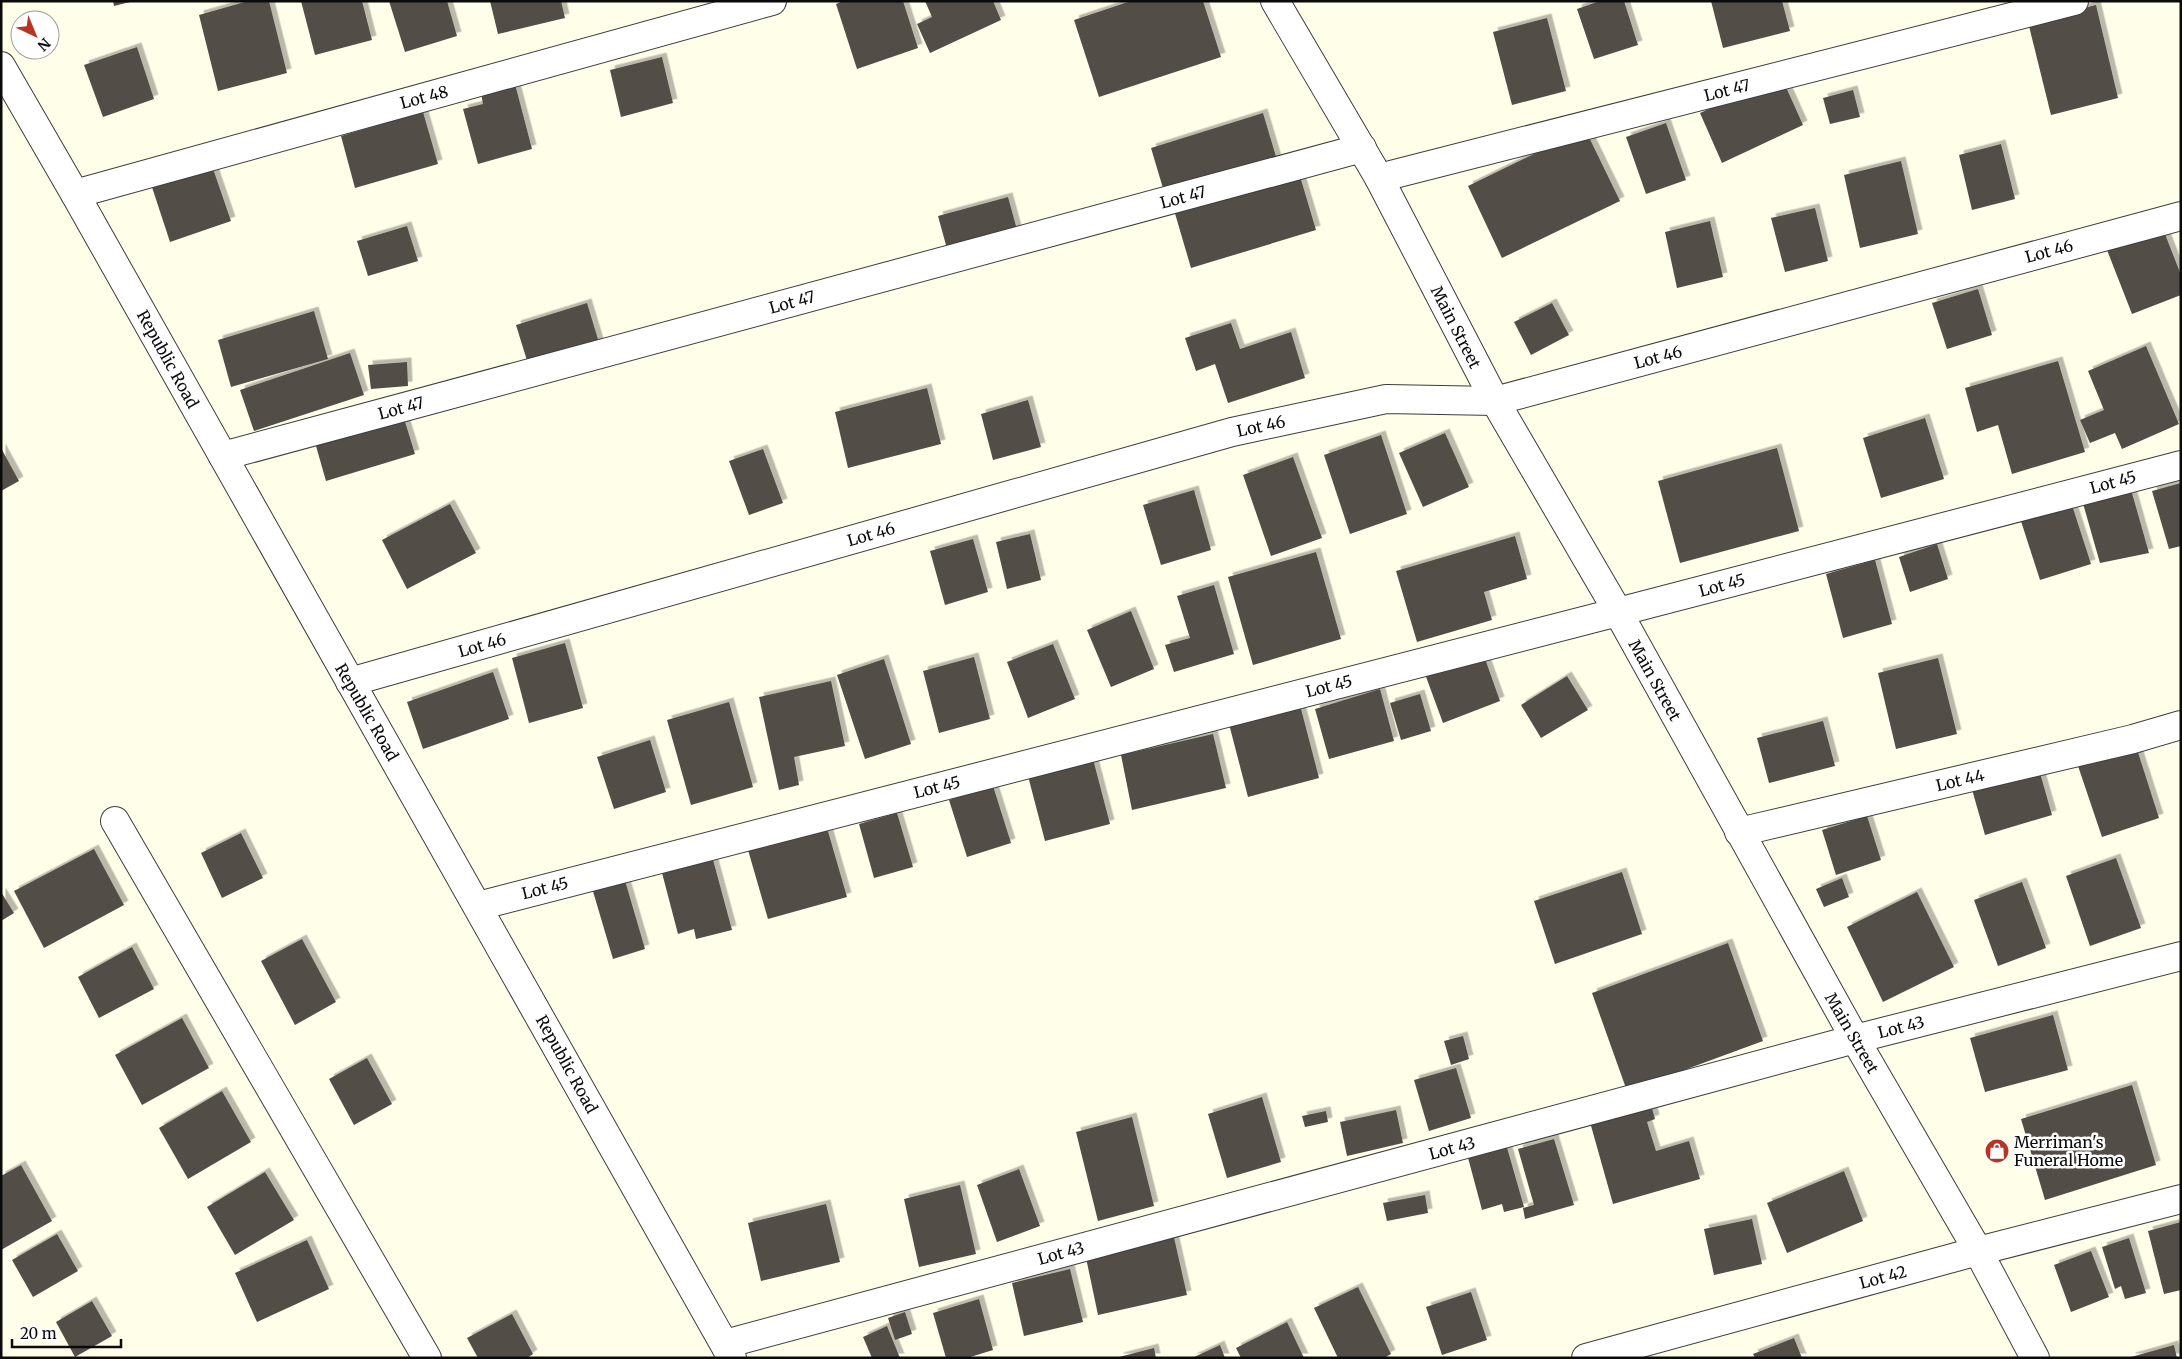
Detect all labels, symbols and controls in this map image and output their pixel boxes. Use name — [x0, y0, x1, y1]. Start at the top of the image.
north arrow — [10, 10, 60, 60]
text: N — [34, 34, 54, 55]
street label: Lot 47 — [1702, 75, 1752, 105]
street label: Lot 48 — [398, 81, 450, 113]
street label: Lot 47 — [1158, 181, 1208, 213]
street label: Lot 46 — [2023, 235, 2075, 267]
street label: Main Street — [1427, 282, 1486, 372]
street label: Lot 47 — [767, 286, 817, 318]
street label: Republic Road — [133, 306, 203, 412]
street label: Lot 46 — [1632, 341, 1684, 373]
street label: Lot 47 — [376, 392, 426, 424]
street label: Lot 46 — [1235, 411, 1287, 441]
street label: Lot 45 — [2088, 466, 2138, 498]
street label: Lot 46 — [845, 518, 898, 550]
street label: Lot 45 — [1697, 569, 1747, 601]
street label: Lot 46 — [456, 629, 509, 661]
street label: Main Street — [1624, 636, 1686, 725]
street label: Republic Road — [331, 660, 403, 765]
street label: Lot 45 — [1304, 671, 1354, 701]
street label: Lot 44 — [1934, 765, 1986, 795]
street label: Lot 45 — [912, 772, 962, 802]
street label: Lot 45 — [520, 873, 570, 903]
street label: Main Street — [1821, 989, 1883, 1078]
street label: Republic Road — [532, 1011, 602, 1117]
street label: Lot 43 — [1876, 1012, 1926, 1042]
street label: Lot 43 — [1427, 1132, 1477, 1164]
place label: Merriman's Funeral Home — [2014, 1132, 2123, 1170]
shop icon: Merriman's Funeral Home — [1984, 1138, 2010, 1164]
street label: Lot 43 — [1036, 1237, 1086, 1269]
street label: Lot 42 — [1857, 1261, 1909, 1293]
scale bar — [12, 1316, 121, 1348]
text: 20 m — [20, 1324, 57, 1343]

